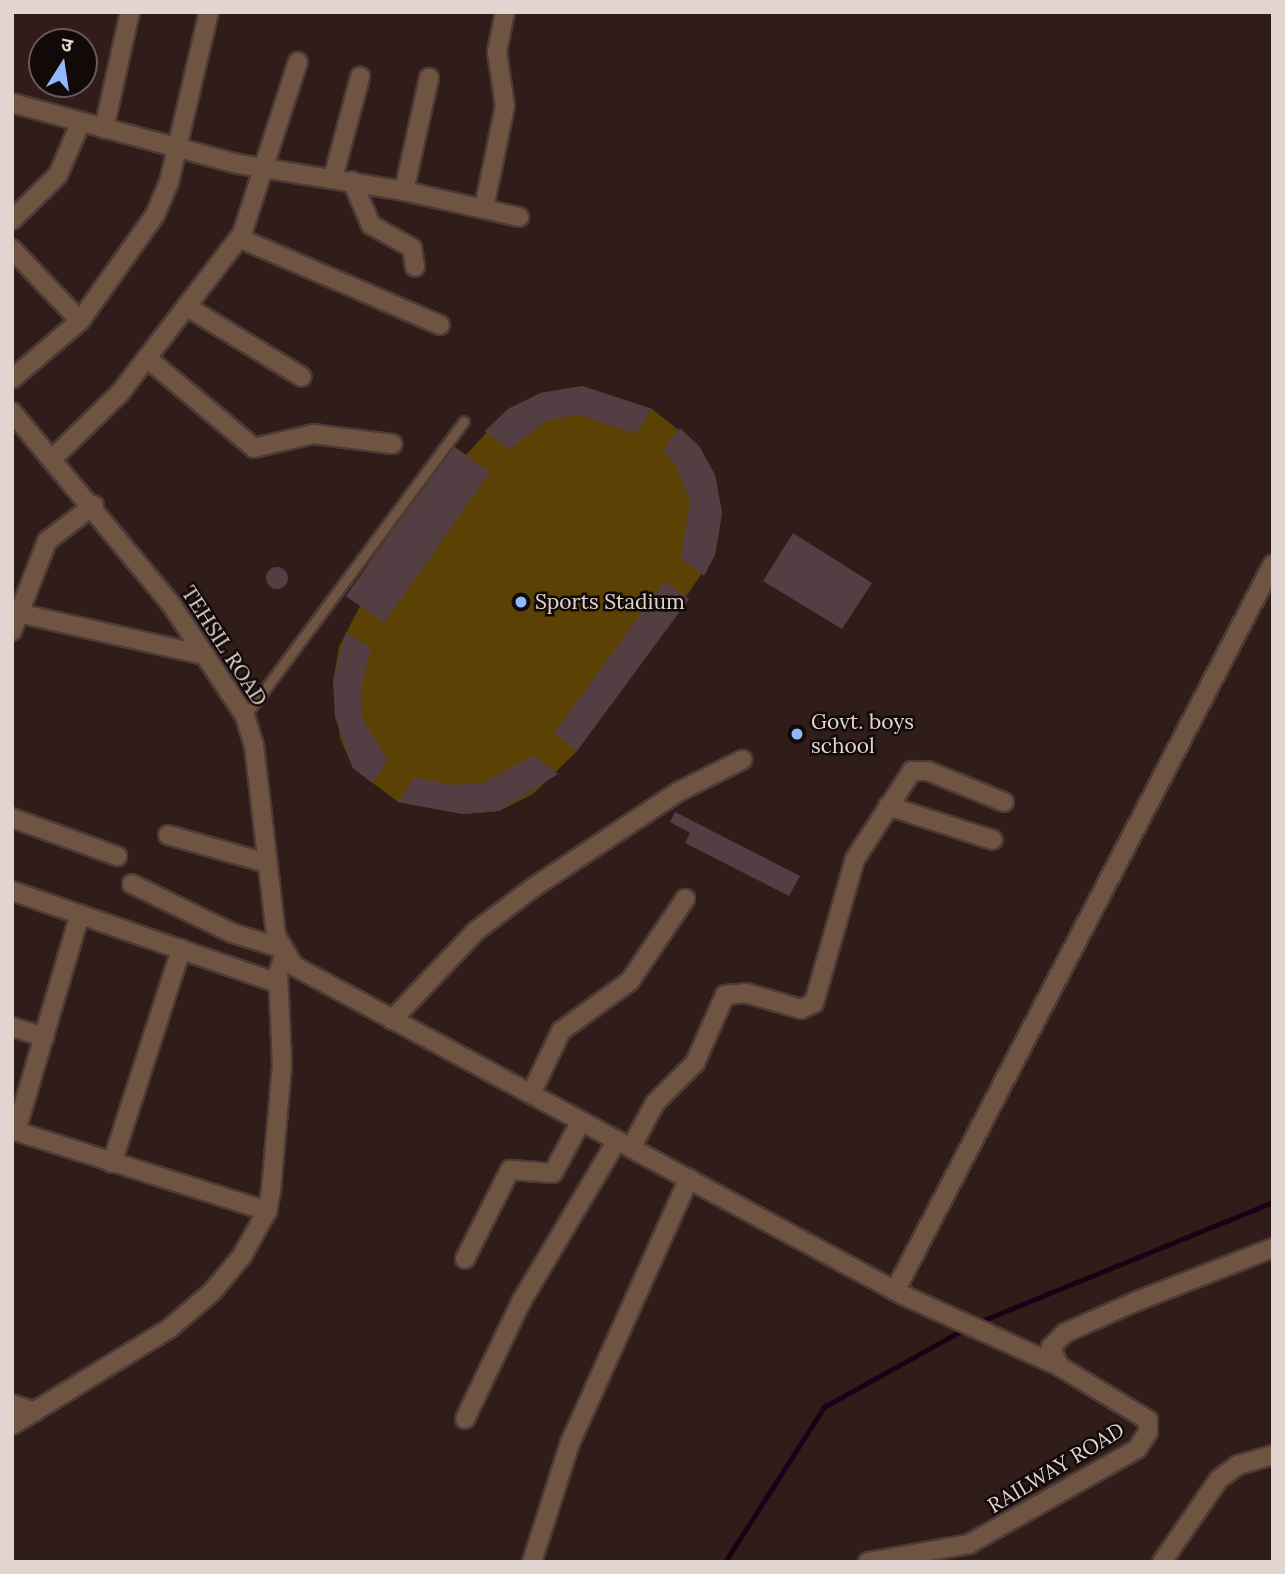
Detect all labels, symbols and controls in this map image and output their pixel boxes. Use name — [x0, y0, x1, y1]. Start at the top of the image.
north arrow — [28, 28, 98, 98]
text: उ — [59, 32, 75, 57]
street label: TEHSIL ROAD — [176, 581, 272, 711]
place label: Sports Stadium — [535, 589, 685, 615]
marker: Sports Stadium — [513, 594, 529, 610]
place label: Govt. boys school — [811, 709, 914, 759]
marker: Govt. boys school — [789, 726, 805, 742]
street label: RAILWAY ROAD — [983, 1417, 1129, 1519]

